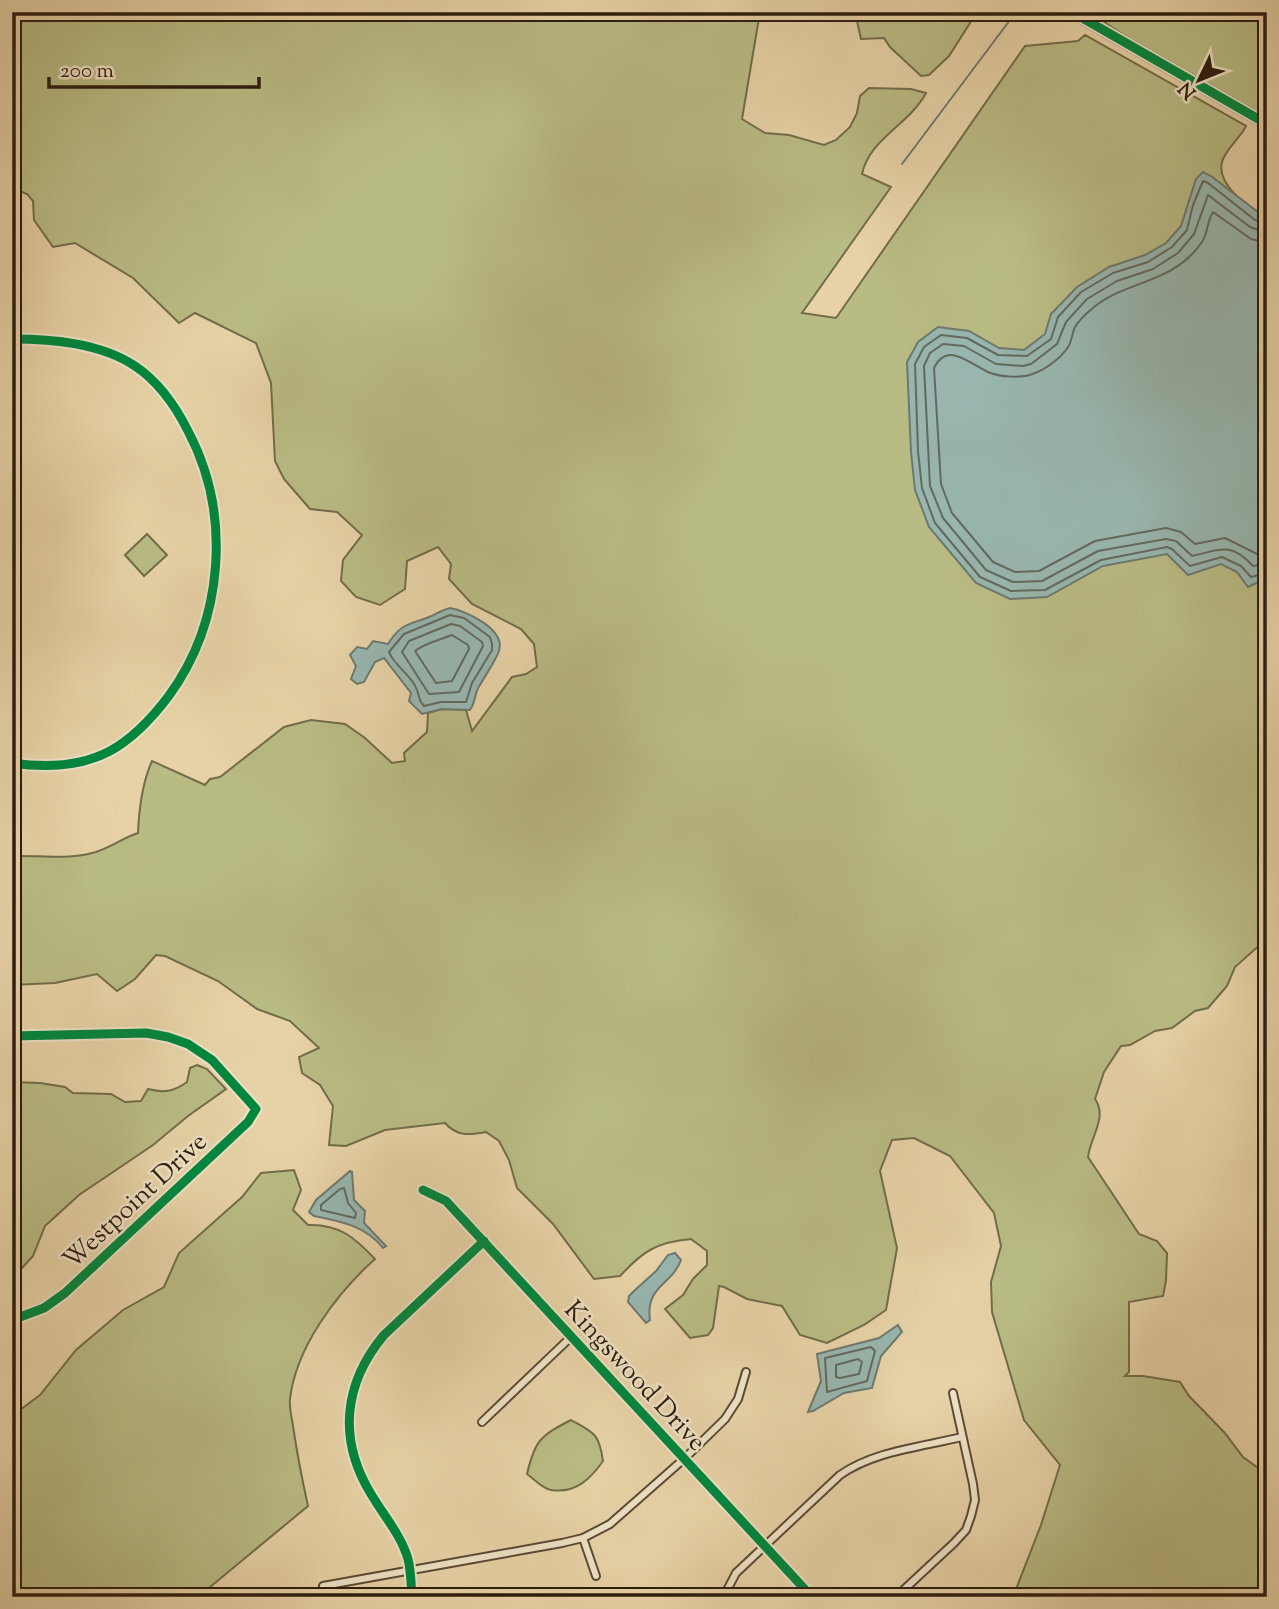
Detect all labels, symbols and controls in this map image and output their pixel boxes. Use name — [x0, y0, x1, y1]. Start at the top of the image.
scale bar — [49, 46, 259, 90]
north arrow — [1164, 46, 1234, 116]
text: 200 m — [60, 57, 114, 87]
text: N — [1173, 75, 1203, 105]
street label: Westpoint Drive — [55, 1125, 216, 1279]
street label: Kingswood Drive — [554, 1293, 714, 1460]

